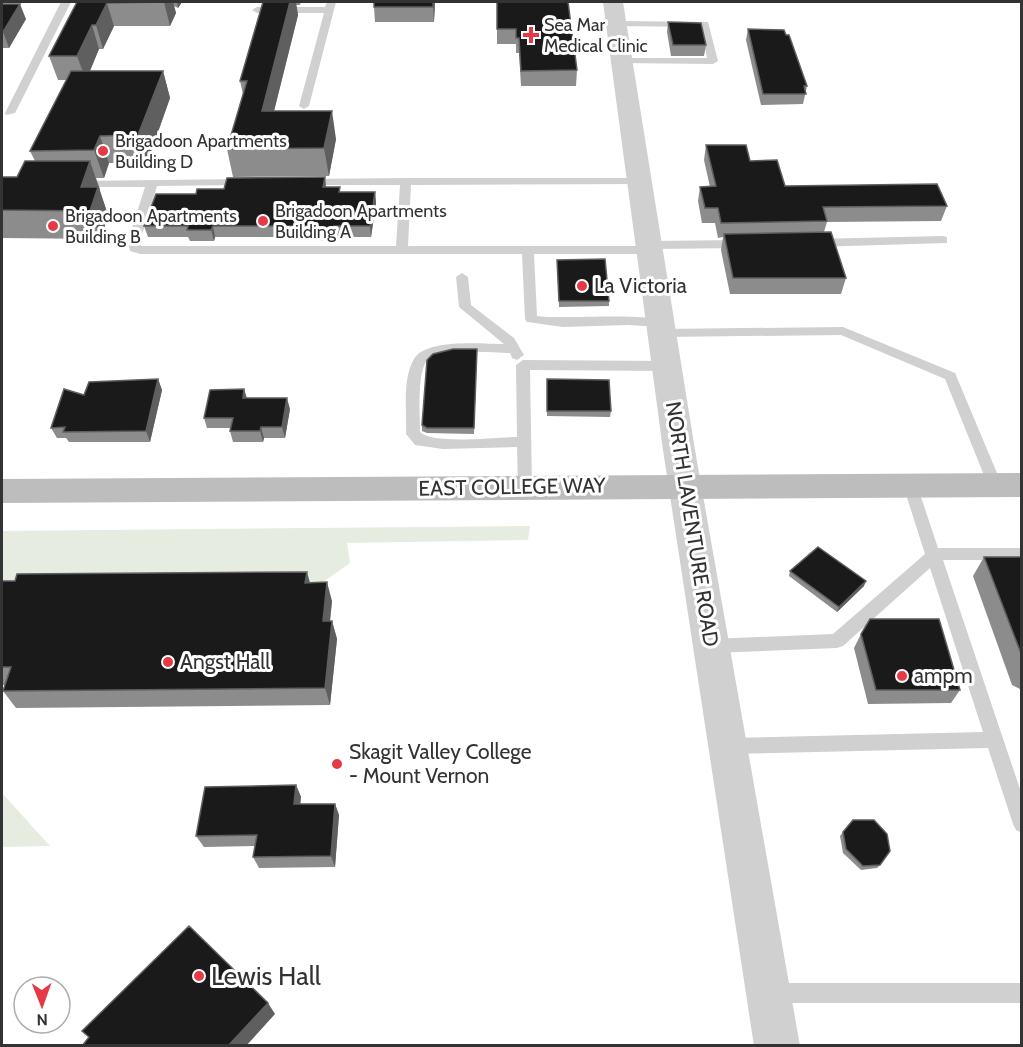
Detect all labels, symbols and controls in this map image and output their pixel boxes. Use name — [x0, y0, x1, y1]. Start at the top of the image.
place label: Sea Mar Medical Clinic — [544, 14, 648, 57]
marker: Sea Mar Medical Clinic — [522, 26, 540, 44]
place label: Brigadoon Apartments Building D — [115, 130, 287, 173]
marker: Brigadoon Apartments Building D — [96, 144, 110, 158]
place label: Brigadoon Apartments Building A — [275, 200, 447, 243]
place label: Brigadoon Apartments Building B — [65, 205, 237, 248]
marker: Brigadoon Apartments Building A — [256, 214, 270, 228]
marker: Brigadoon Apartments Building B — [46, 219, 60, 233]
place label: La Victoria — [594, 273, 687, 298]
marker: La Victoria — [575, 279, 589, 293]
street label: NORTH LAVENTURE ROAD — [661, 400, 724, 648]
street label: EAST COLLEGE WAY — [418, 472, 607, 501]
place label: Angst Hall — [180, 649, 270, 674]
marker: Angst Hall — [161, 655, 175, 669]
place label: ampm — [914, 663, 973, 688]
marker: ampm — [895, 669, 909, 683]
place label: Skagit Valley College - Mount Vernon — [349, 739, 532, 788]
marker: Skagit Valley College - Mount Vernon — [330, 757, 344, 771]
place label: Lewis Hall — [211, 960, 321, 992]
marker: Lewis Hall — [192, 969, 206, 983]
north arrow — [12, 975, 72, 1035]
text: N — [36, 1010, 48, 1029]

